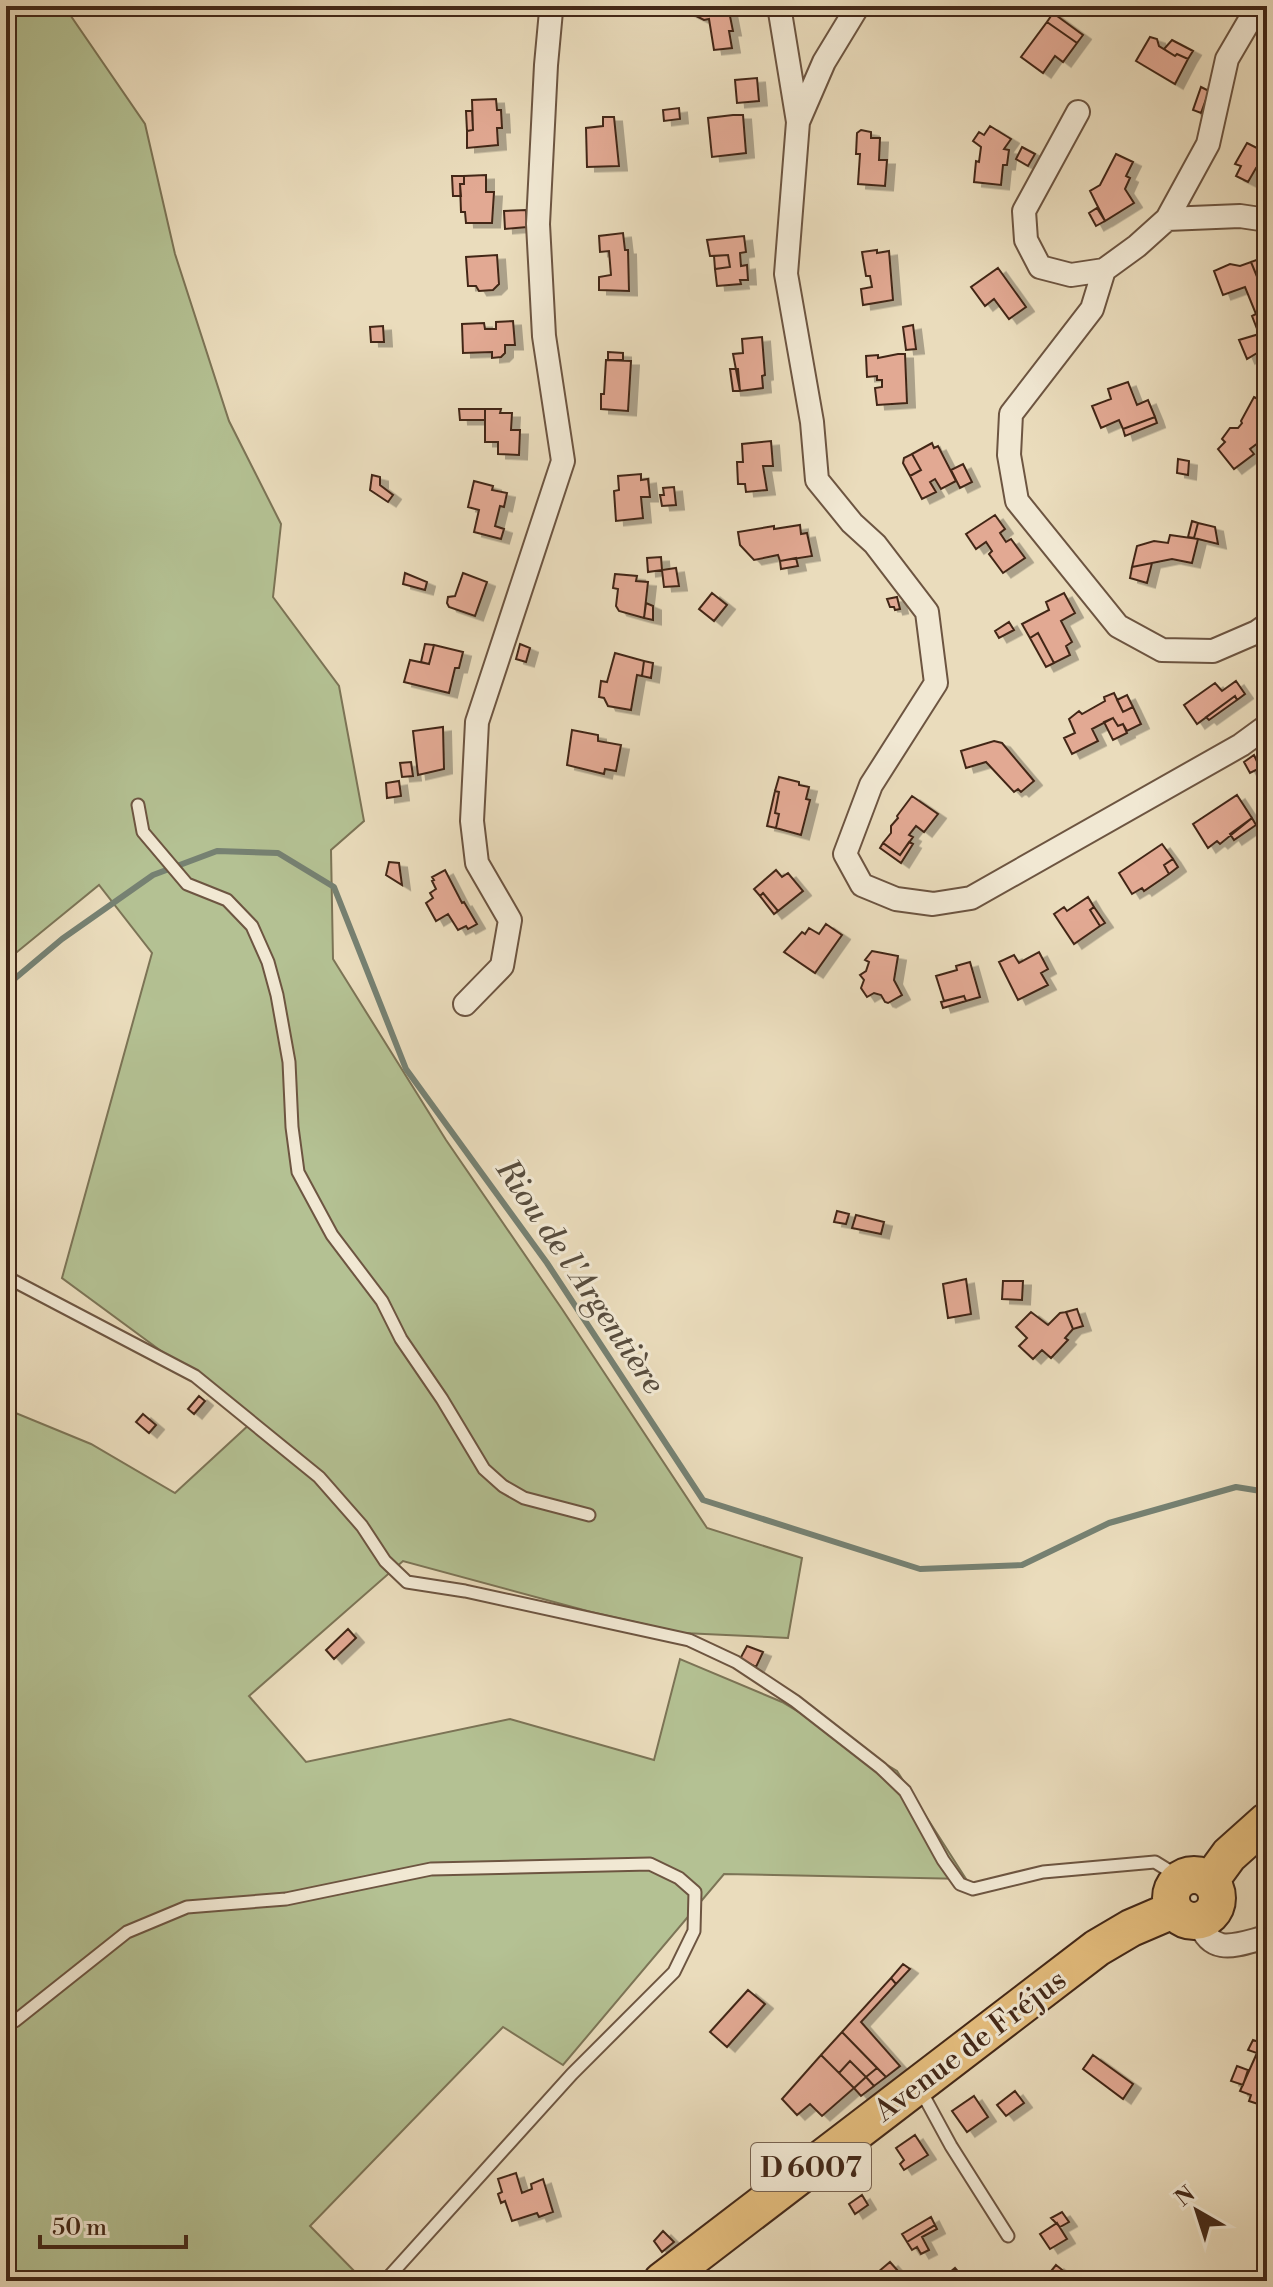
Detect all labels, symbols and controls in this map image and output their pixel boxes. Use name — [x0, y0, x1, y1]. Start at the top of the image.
water label: Riou de l'Argentière — [486, 1151, 673, 1401]
street label: Avenue de Fréjus — [866, 1961, 1074, 2131]
road number: D 6007 — [751, 2143, 871, 2191]
north arrow — [1157, 2171, 1237, 2251]
text: N — [1170, 2180, 1201, 2213]
scale bar — [40, 2199, 186, 2249]
text: 50 m — [52, 2213, 107, 2243]

